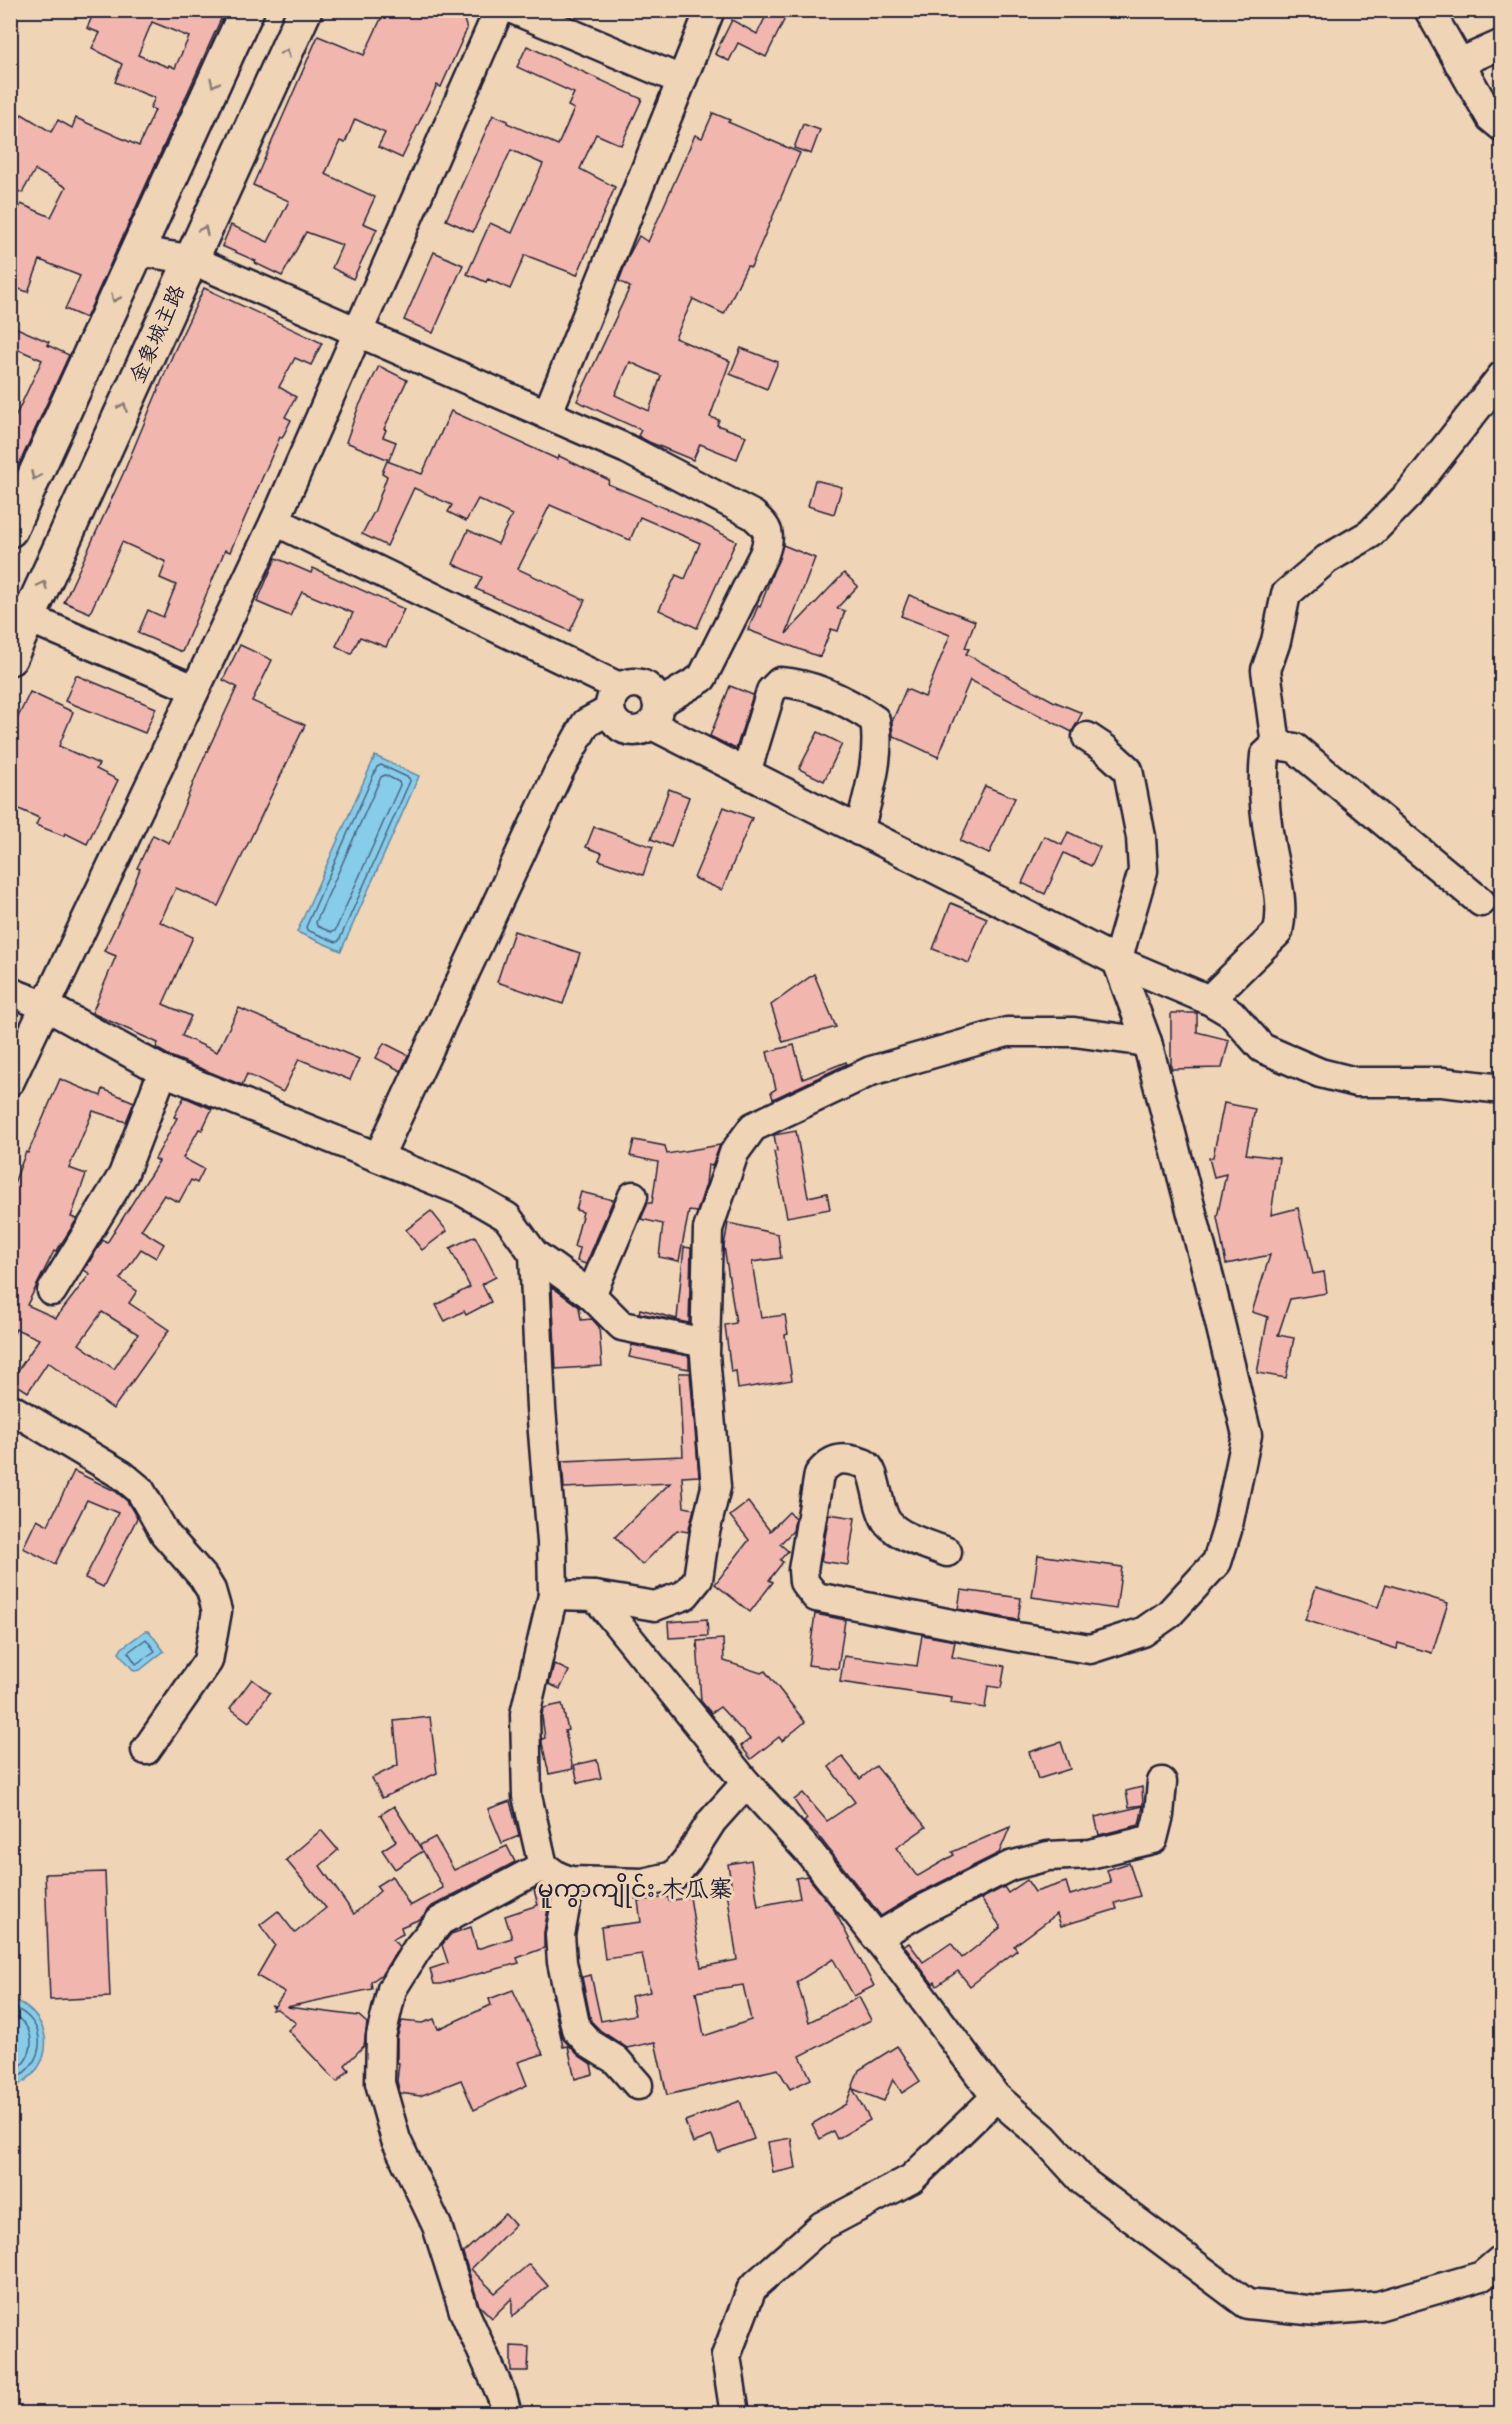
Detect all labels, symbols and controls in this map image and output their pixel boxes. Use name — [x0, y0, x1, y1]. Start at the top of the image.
one-way arrow — [278, 48, 290, 59]
one-way arrow — [209, 76, 221, 87]
one-way arrow — [196, 225, 208, 236]
street label: 金象城主路 — [122, 280, 191, 388]
one-way arrow — [110, 292, 122, 303]
one-way arrow — [116, 403, 128, 414]
one-way arrow — [30, 470, 42, 481]
one-way arrow — [36, 581, 48, 592]
district label: မူကွာကျိုင်း 木瓜寨 — [538, 1872, 732, 1908]

